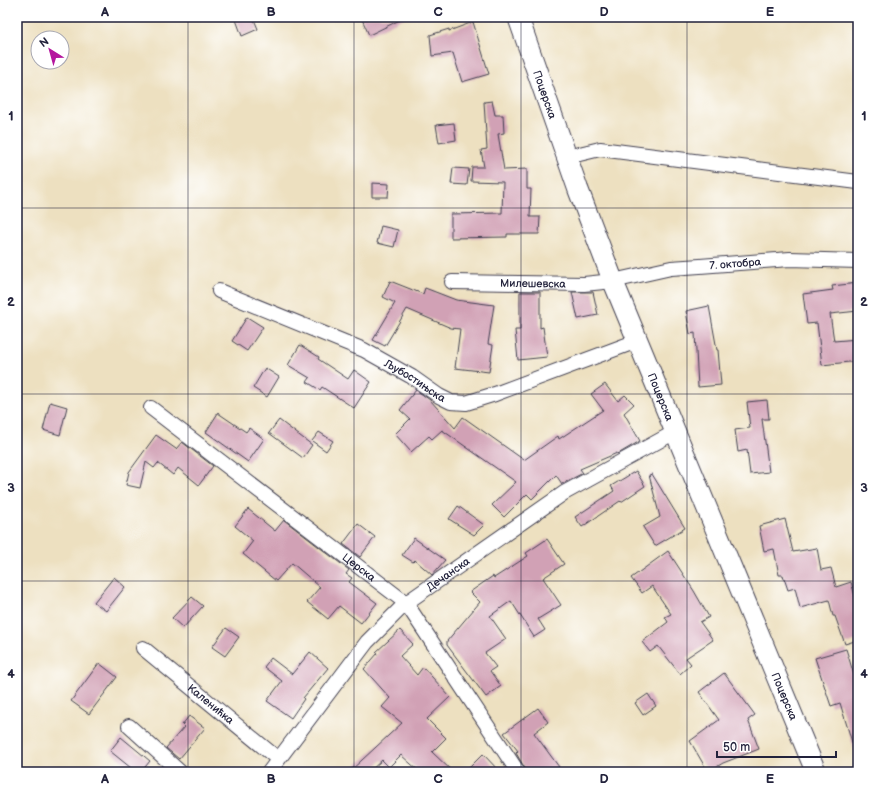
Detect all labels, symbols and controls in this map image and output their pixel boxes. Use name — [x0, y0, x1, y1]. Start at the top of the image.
text: A — [100, 4, 109, 20]
text: B — [266, 4, 276, 20]
text: C — [433, 4, 443, 20]
text: D — [599, 4, 609, 20]
text: E — [766, 4, 775, 20]
north arrow — [30, 30, 70, 70]
text: N — [37, 35, 51, 50]
street label: Поцерска — [530, 69, 559, 121]
text: 1 — [8, 108, 14, 124]
text: 1 — [861, 108, 867, 124]
street label: 7. октобра — [709, 255, 762, 272]
street label: Милешевска — [500, 277, 566, 291]
text: 2 — [7, 294, 15, 310]
text: 2 — [860, 294, 868, 310]
street label: Љубостињска — [381, 356, 448, 405]
street label: Поцерска — [645, 371, 676, 423]
text: 3 — [7, 480, 15, 496]
text: 3 — [860, 480, 868, 496]
street label: Церска — [340, 551, 378, 585]
street label: Дечанска — [424, 554, 473, 594]
text: 4 — [7, 666, 15, 682]
text: 4 — [860, 666, 868, 682]
street label: Поцерска — [769, 671, 800, 723]
street label: Каленићка — [185, 681, 237, 727]
scale bar — [717, 733, 836, 759]
text: 50 m — [723, 740, 750, 755]
text: A — [100, 771, 109, 787]
text: B — [266, 771, 276, 787]
text: C — [433, 771, 443, 787]
text: D — [599, 771, 609, 787]
text: E — [766, 771, 775, 787]

